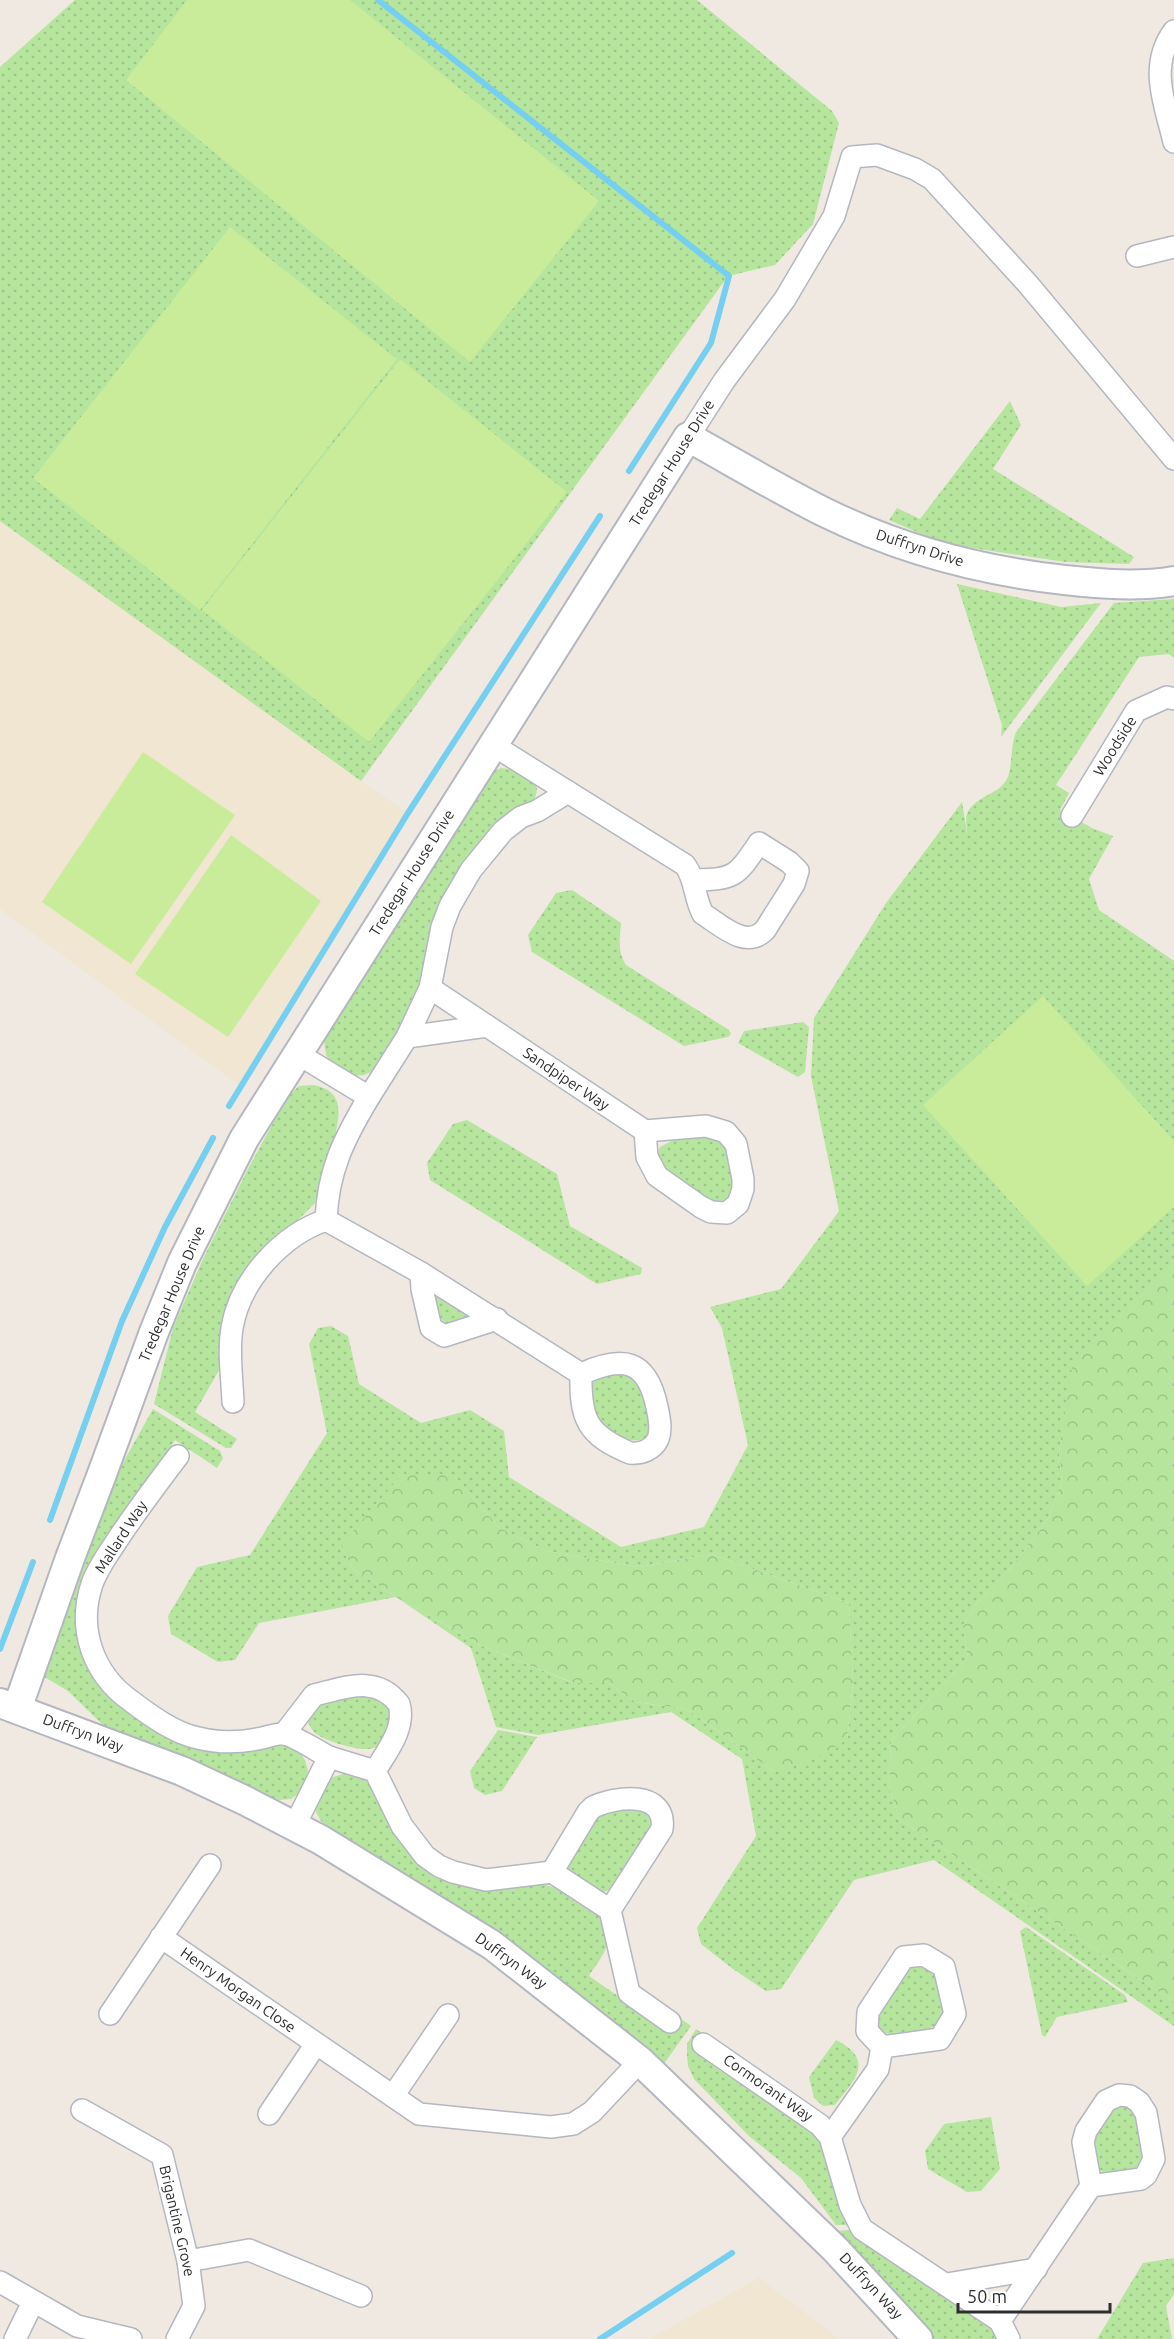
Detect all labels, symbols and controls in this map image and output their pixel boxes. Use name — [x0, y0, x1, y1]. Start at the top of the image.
street label: Tredegar House Drive — [626, 396, 717, 529]
street label: Duffryn Drive — [874, 525, 966, 570]
street label: Woodside — [1090, 713, 1140, 779]
street label: Tredegar House Drive — [366, 806, 457, 939]
street label: Sandpiper Way — [520, 1044, 612, 1114]
street label: Tredegar House Drive — [135, 1223, 208, 1364]
street label: Mallard Way — [91, 1497, 150, 1576]
street label: Duffryn Way — [41, 1710, 126, 1755]
street label: Duffryn Way — [472, 1929, 550, 1992]
street label: Henry Morgan Close — [178, 1943, 299, 2036]
street label: Cormorant Way — [720, 2050, 816, 2125]
street label: Brigantine Grove — [156, 2164, 199, 2278]
street label: Duffryn Way — [836, 2249, 906, 2322]
scale bar — [958, 2276, 1110, 2314]
text: 50 m — [967, 2286, 1007, 2306]

